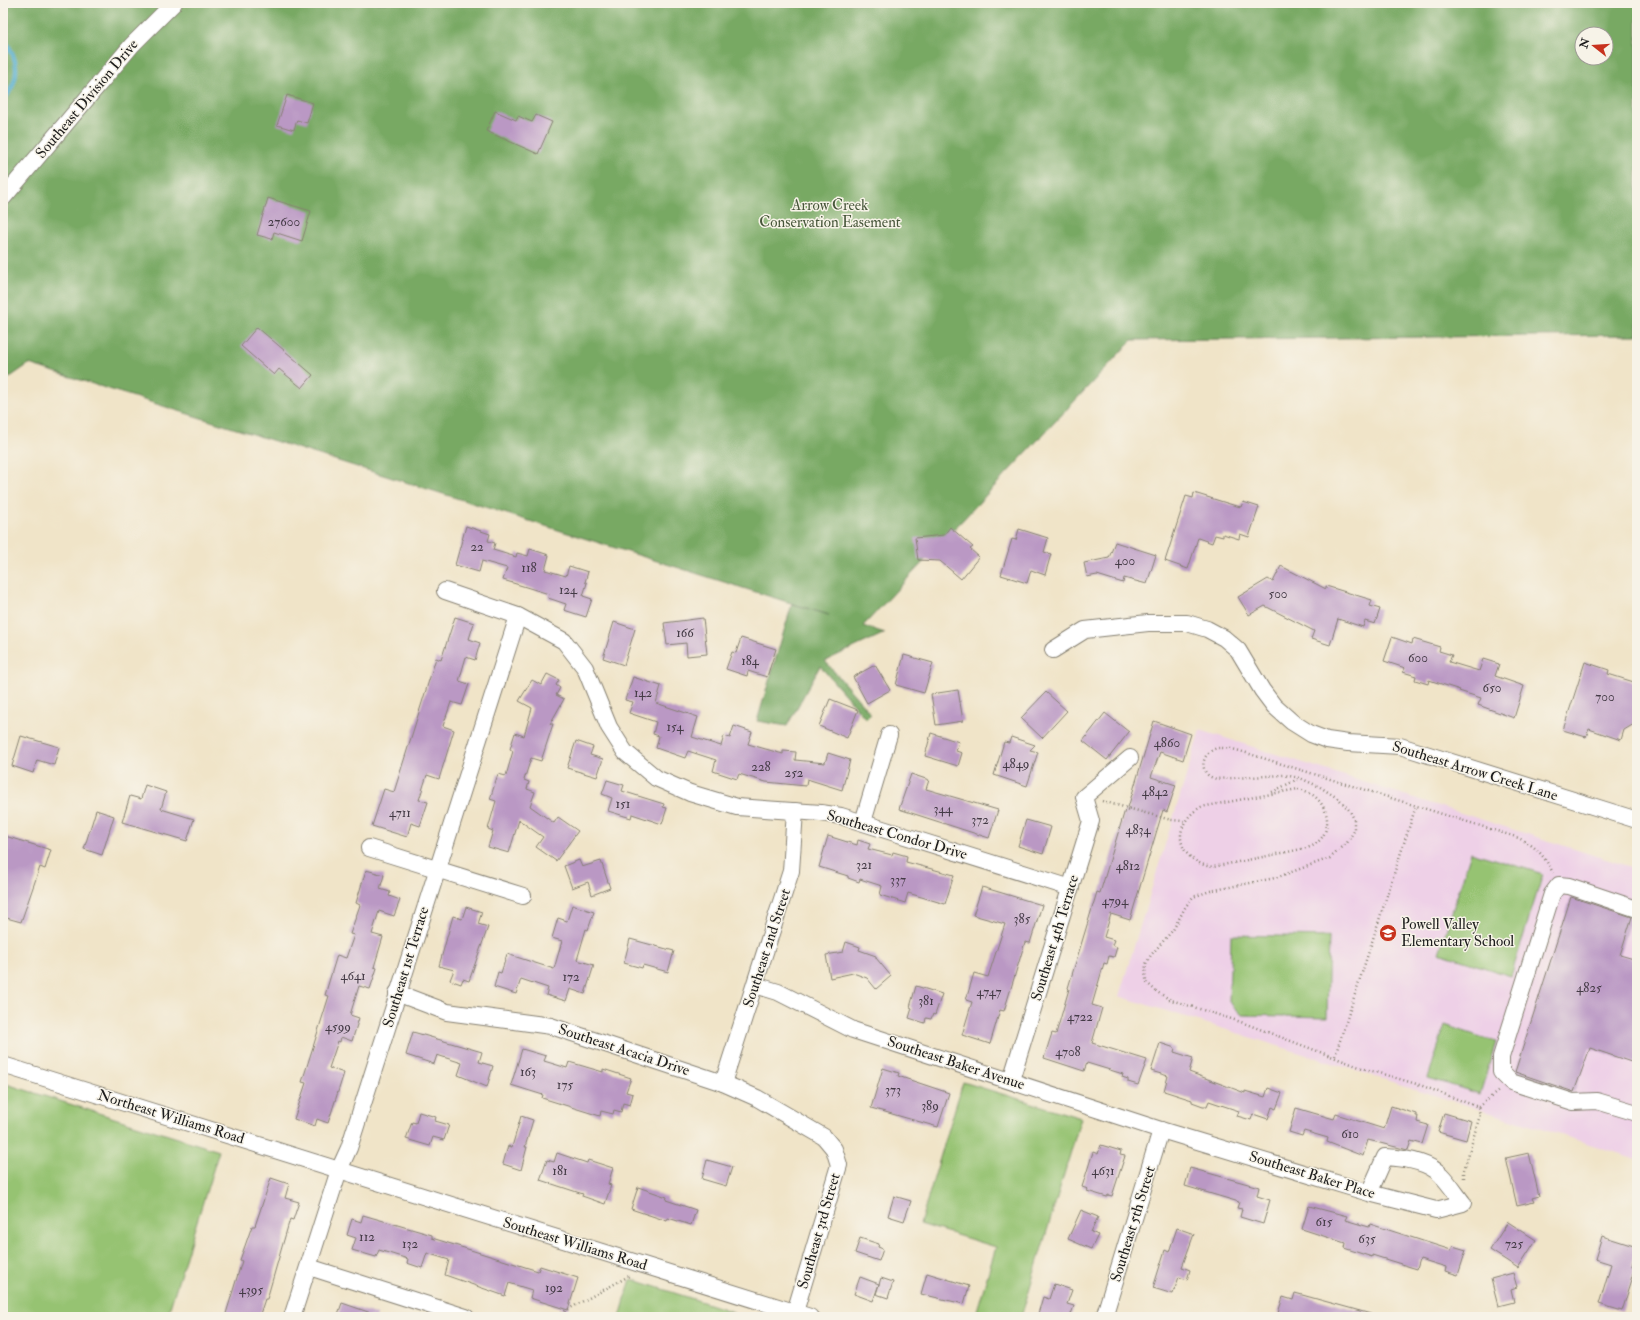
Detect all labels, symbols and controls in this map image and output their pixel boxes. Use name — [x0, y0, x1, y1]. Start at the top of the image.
north arrow — [1574, 26, 1614, 66]
street label: Southeast Division Drive — [32, 36, 142, 162]
text: N — [1577, 36, 1593, 51]
park label: Arrow Creek Conservation Easement — [759, 196, 901, 232]
house number: 27600 — [268, 214, 300, 230]
house number: 22 — [470, 539, 484, 555]
house number: 400 — [1115, 553, 1135, 569]
house number: 118 — [521, 560, 537, 576]
house number: 124 — [559, 582, 578, 598]
house number: 500 — [1269, 586, 1287, 602]
house number: 166 — [676, 625, 695, 641]
house number: 600 — [1408, 650, 1428, 666]
house number: 184 — [741, 653, 760, 669]
house number: 650 — [1483, 680, 1501, 696]
house number: 142 — [634, 685, 653, 701]
house number: 700 — [1595, 689, 1615, 705]
house number: 154 — [667, 719, 684, 735]
house number: 4860 — [1154, 735, 1180, 751]
street label: Southeast Arrow Creek Lane — [1390, 737, 1560, 805]
house number: 4849 — [1003, 756, 1029, 772]
house number: 228 — [751, 759, 771, 775]
house number: 252 — [785, 765, 804, 781]
house number: 4842 — [1142, 784, 1169, 800]
house number: 151 — [616, 796, 631, 812]
house number: 344 — [934, 801, 953, 817]
house number: 4711 — [389, 805, 411, 821]
street label: Southeast Condor Drive — [825, 806, 969, 864]
house number: 372 — [971, 812, 989, 828]
house number: 4834 — [1125, 822, 1152, 838]
house number: 321 — [856, 857, 872, 873]
house number: 4812 — [1116, 858, 1141, 874]
house number: 337 — [890, 872, 906, 888]
street label: Southeast 4th Terrace — [1027, 873, 1083, 1003]
street label: Southeast 2nd Street — [739, 886, 795, 1010]
house number: 4794 — [1102, 893, 1129, 909]
street label: Southeast 1st Terrace — [379, 904, 433, 1030]
house number: 385 — [1014, 911, 1031, 927]
place label: Powell Valley Elementary School — [1401, 915, 1514, 951]
school or university icon: Powell Valley Elementary School — [1378, 923, 1398, 943]
house number: 4641 — [340, 968, 366, 984]
house number: 172 — [562, 969, 580, 985]
house number: 4825 — [1576, 980, 1602, 996]
house number: 4747 — [976, 984, 1002, 1000]
house number: 381 — [918, 993, 934, 1009]
house number: 4722 — [1067, 1009, 1093, 1025]
house number: 4599 — [325, 1019, 351, 1035]
street label: Southeast Acacia Drive — [556, 1020, 692, 1080]
street label: Southeast Baker Avenue — [885, 1032, 1027, 1094]
house number: 4708 — [1055, 1044, 1081, 1060]
house number: 163 — [520, 1064, 536, 1080]
house number: 175 — [557, 1077, 573, 1093]
house number: 373 — [885, 1082, 901, 1098]
street label: Northeast Williams Road — [95, 1086, 247, 1149]
house number: 389 — [921, 1098, 939, 1114]
house number: 610 — [1341, 1126, 1359, 1142]
street label: Southeast Baker Place — [1247, 1147, 1377, 1203]
house number: 181 — [552, 1163, 568, 1179]
house number: 4631 — [1091, 1163, 1115, 1179]
street label: Southeast 5th Street — [1106, 1164, 1160, 1284]
street label: Southeast 3rd Street — [793, 1171, 845, 1291]
street label: Southeast Williams Road — [500, 1213, 650, 1275]
house number: 615 — [1316, 1214, 1333, 1230]
house number: 112 — [359, 1229, 375, 1245]
house number: 635 — [1358, 1231, 1376, 1247]
house number: 132 — [402, 1236, 419, 1252]
house number: 725 — [1505, 1236, 1523, 1252]
house number: 192 — [545, 1280, 563, 1296]
house number: 4395 — [239, 1282, 263, 1298]

